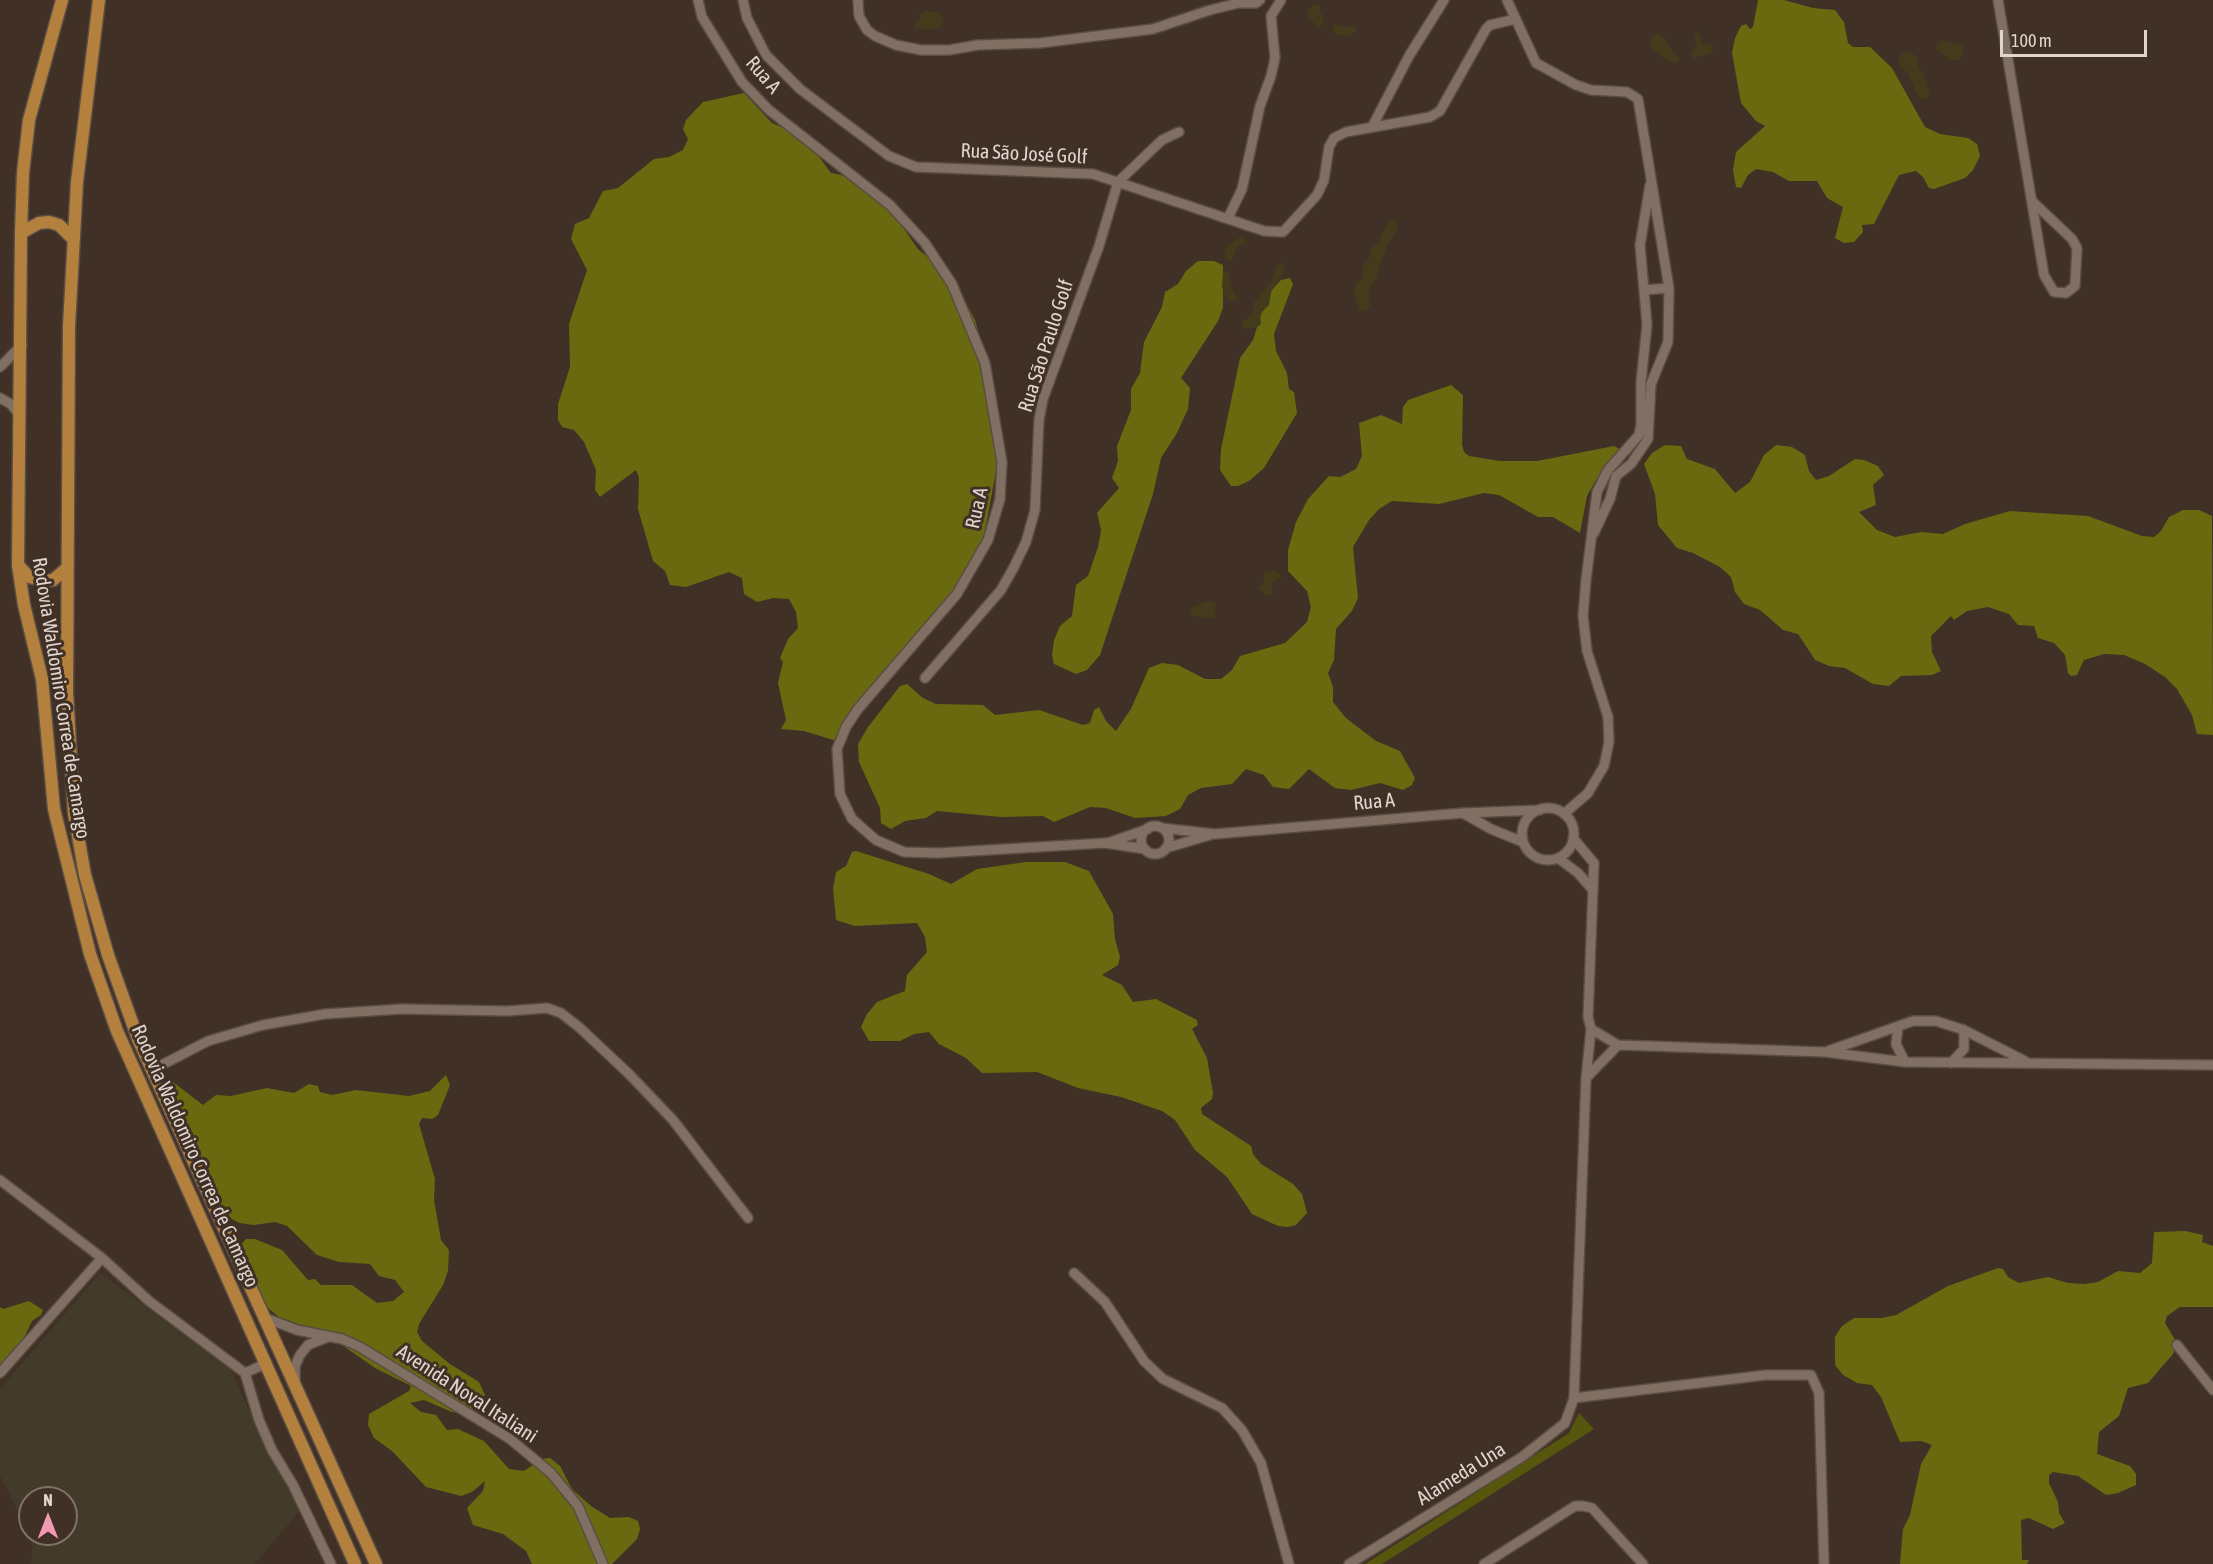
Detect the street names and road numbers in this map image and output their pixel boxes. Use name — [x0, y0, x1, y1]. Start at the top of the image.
street label: Rua A — [740, 51, 786, 99]
street label: Rua São José Golf — [960, 139, 1088, 169]
street label: Rua São Paulo Golf — [1013, 277, 1079, 415]
street label: Rua A — [961, 485, 993, 531]
street label: Rodovia Waldomiro Correa de Camargo — [27, 556, 95, 840]
street label: Rua A — [1352, 788, 1396, 816]
street label: Rodovia Waldomiro Correa de Camargo — [126, 1021, 264, 1291]
street label: Avenida Noval Italiani — [392, 1340, 542, 1448]
street label: Alameda Una — [1412, 1437, 1510, 1511]

